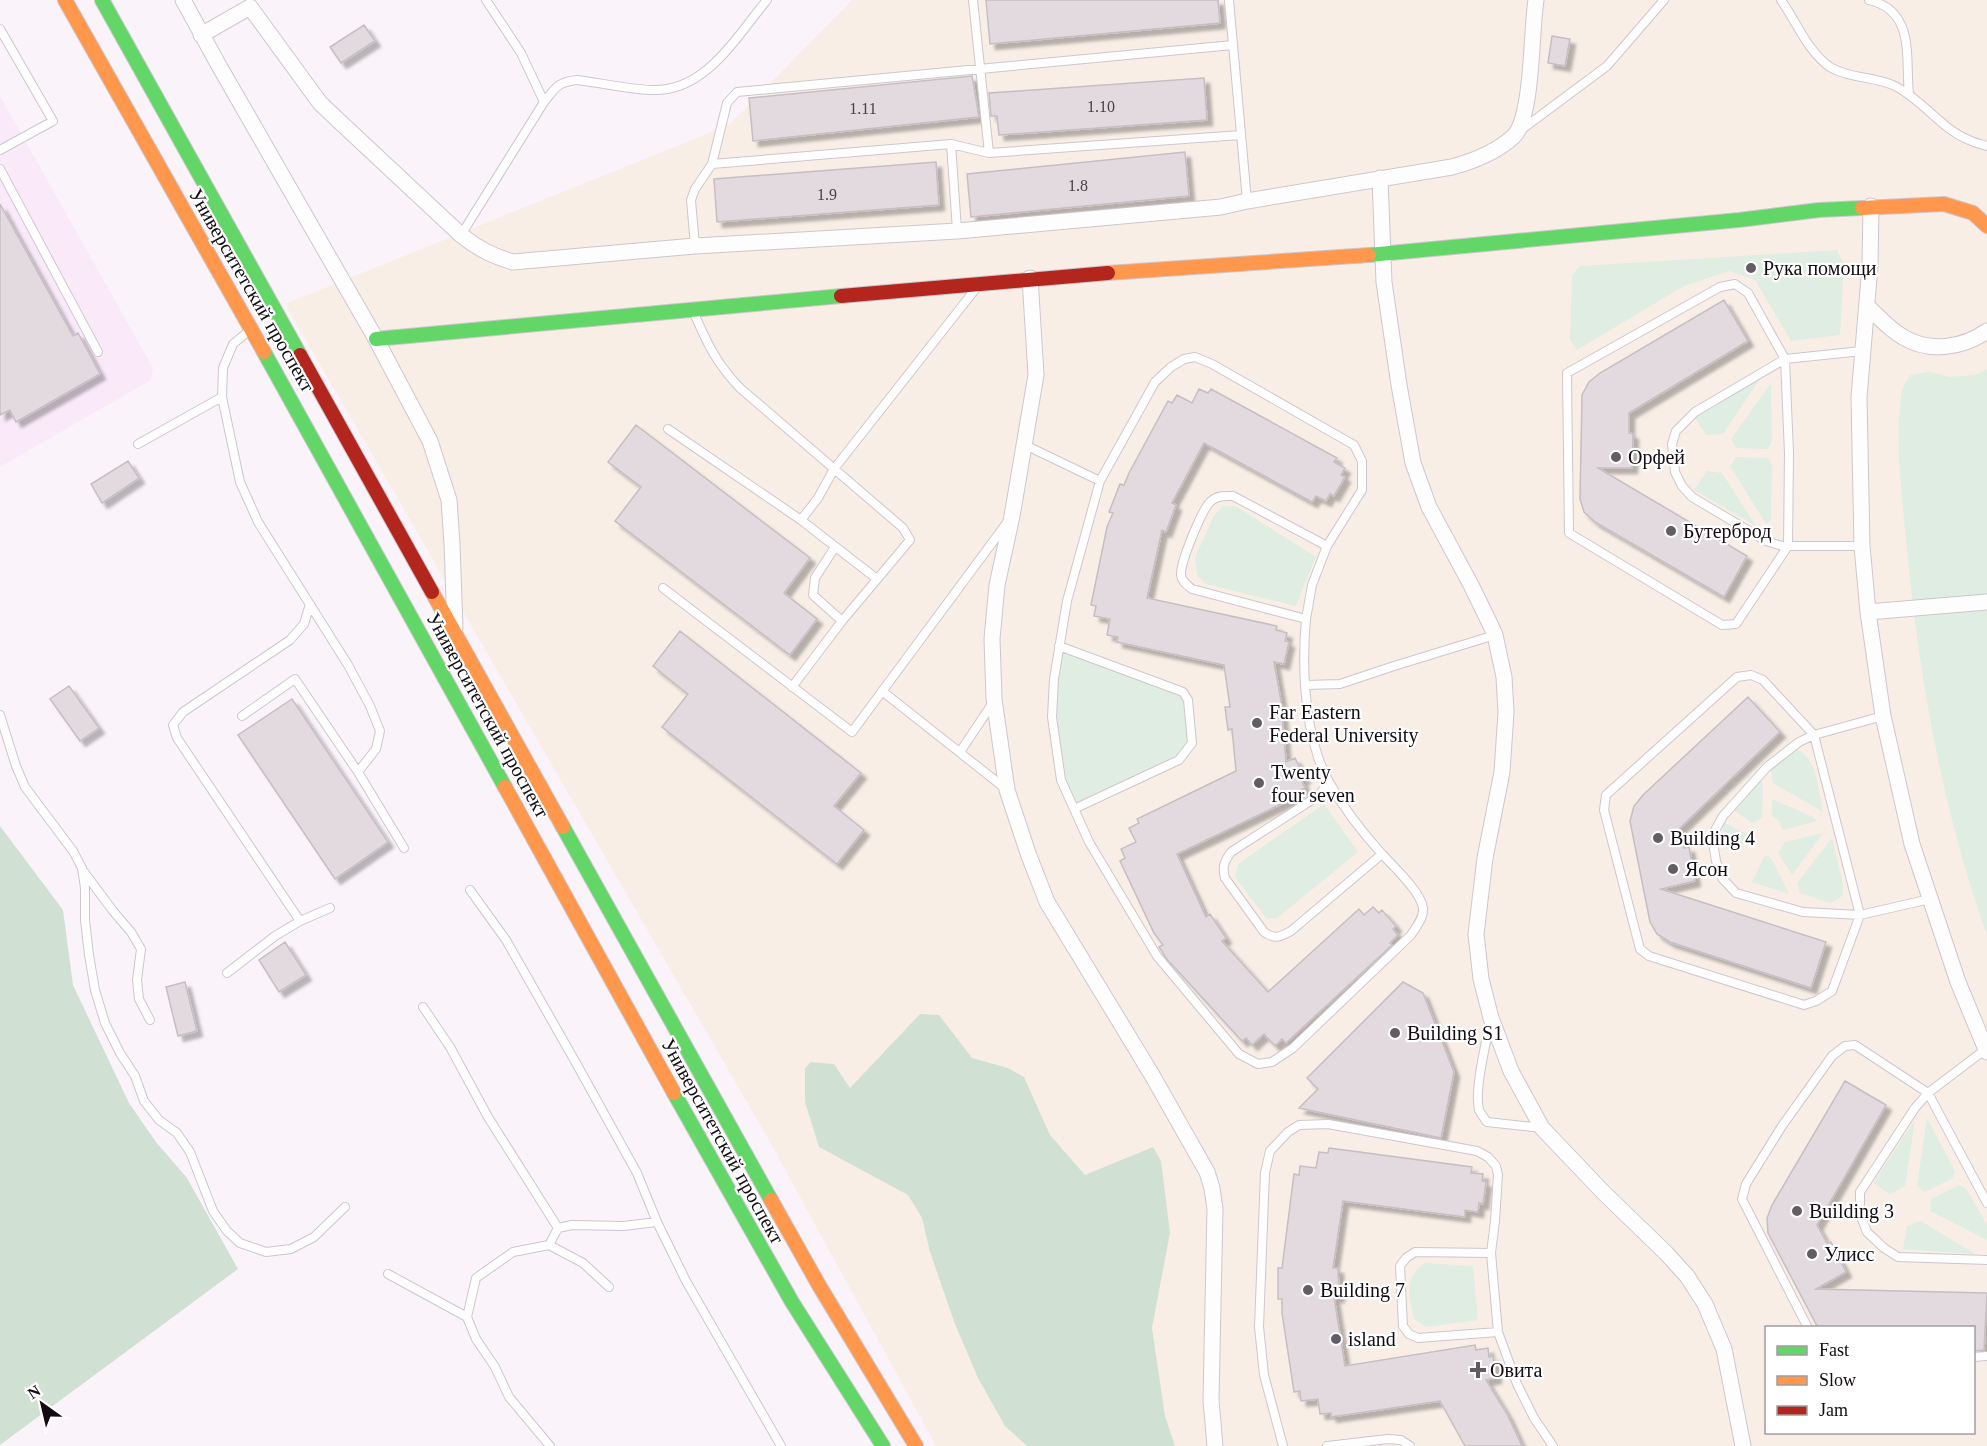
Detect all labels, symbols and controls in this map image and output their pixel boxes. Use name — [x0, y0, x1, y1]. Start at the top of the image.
house number: 1.10 — [1087, 98, 1115, 115]
house number: 1.11 — [849, 100, 877, 117]
house number: 1.8 — [1068, 177, 1088, 194]
street label: Университетский проспект — [184, 184, 319, 396]
house number: 1.9 — [817, 186, 837, 203]
place label: Рука помощи — [1763, 257, 1877, 280]
marker: Рука помощи — [1744, 261, 1758, 275]
place label: Орфей — [1628, 446, 1685, 469]
marker: Орфей — [1609, 450, 1623, 464]
place label: Бутерброд — [1683, 520, 1771, 543]
marker: Бутерброд — [1664, 524, 1678, 538]
street label: Университетский проспект — [421, 609, 554, 822]
place label: Far Eastern Federal University — [1269, 701, 1418, 747]
marker: Far Eastern Federal University — [1250, 716, 1264, 730]
place label: Twenty four seven — [1271, 761, 1355, 806]
marker: Twenty four seven — [1252, 776, 1266, 790]
place label: Building 4 — [1670, 827, 1755, 850]
marker: Building 4 — [1651, 831, 1665, 845]
place label: Ясон — [1685, 858, 1728, 880]
marker: Ясон — [1666, 862, 1680, 876]
place label: Building S1 — [1407, 1022, 1503, 1045]
marker: Building S1 — [1388, 1026, 1402, 1040]
street label: Университетский проспект — [656, 1035, 789, 1248]
place label: Building 3 — [1809, 1200, 1894, 1223]
marker: Building 3 — [1790, 1204, 1804, 1218]
place label: Улисс — [1824, 1243, 1874, 1265]
marker: Улисс — [1805, 1247, 1819, 1261]
place label: Building 7 — [1320, 1279, 1405, 1302]
marker: Building 7 — [1301, 1283, 1315, 1297]
legend — [1765, 1326, 1975, 1434]
place label: island — [1348, 1328, 1396, 1350]
marker: island — [1329, 1332, 1343, 1346]
text: Fast — [1819, 1340, 1849, 1360]
place label: Овита — [1490, 1359, 1543, 1381]
marker: Овита — [1471, 1363, 1485, 1377]
text: Slow — [1819, 1370, 1856, 1390]
north arrow — [12, 1374, 72, 1434]
text: N — [24, 1381, 44, 1402]
text: Jam — [1819, 1400, 1848, 1420]

